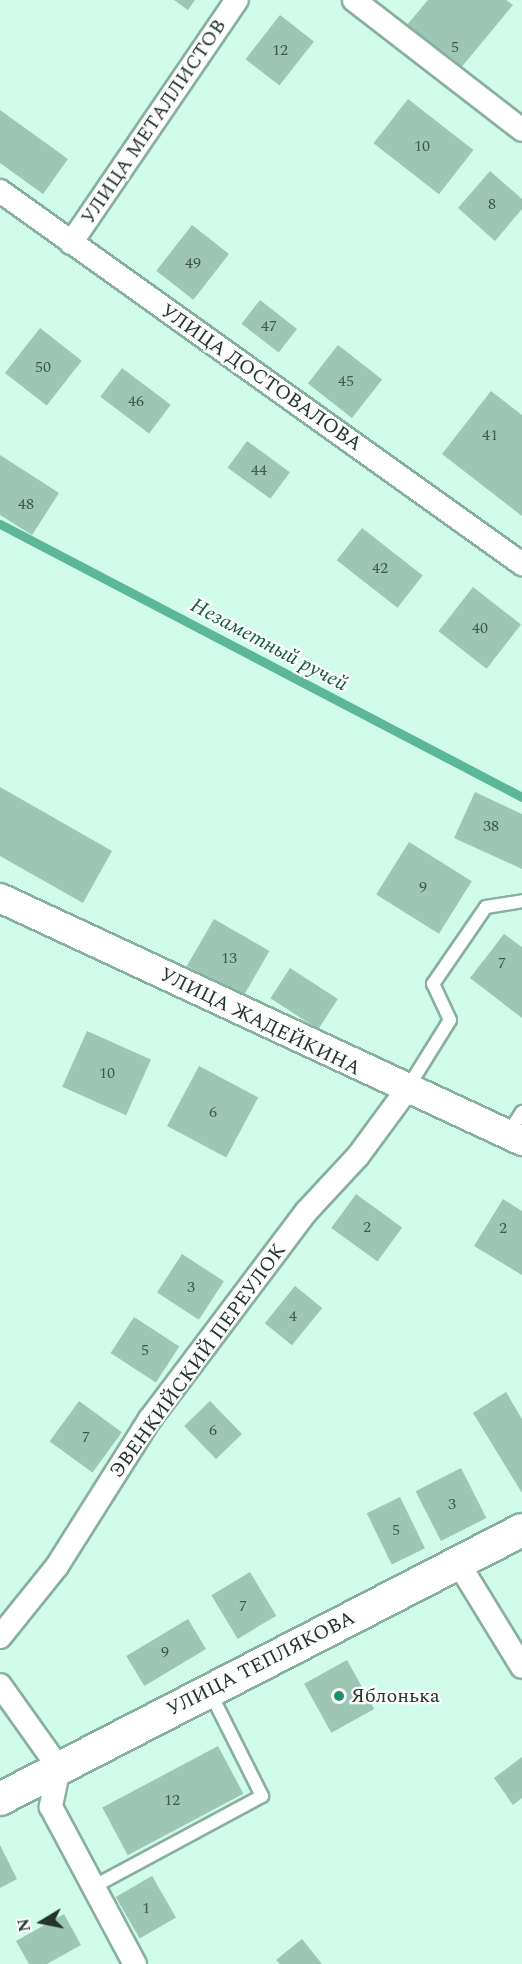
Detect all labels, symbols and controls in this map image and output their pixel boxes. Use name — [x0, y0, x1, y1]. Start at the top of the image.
street label: УЛИЦА МЕТАЛЛИСТОВ — [76, 15, 232, 229]
house number: 5 — [451, 37, 459, 57]
house number: 12 — [272, 40, 288, 60]
house number: 10 — [414, 136, 430, 156]
house number: 8 — [488, 194, 496, 214]
house number: 49 — [185, 253, 201, 273]
street label: УЛИЦА ДОСТОВАЛОВА — [156, 299, 366, 457]
house number: 47 — [261, 316, 277, 336]
house number: 50 — [35, 357, 51, 377]
house number: 45 — [338, 371, 354, 391]
house number: 46 — [128, 391, 144, 411]
house number: 41 — [482, 425, 498, 445]
house number: 44 — [251, 460, 267, 480]
house number: 48 — [18, 494, 34, 514]
house number: 42 — [372, 558, 388, 578]
water label: Незаметный ручей — [186, 593, 352, 697]
house number: 40 — [472, 618, 488, 638]
house number: 38 — [483, 816, 499, 836]
house number: 9 — [419, 877, 427, 897]
house number: 13 — [221, 948, 237, 968]
house number: 7 — [498, 953, 506, 973]
street label: УЛИЦА ЖАДЕЙКИНА — [156, 963, 364, 1081]
house number: 10 — [99, 1063, 115, 1083]
house number: 6 — [209, 1102, 217, 1122]
house number: 2 — [363, 1217, 371, 1237]
house number: 2 — [499, 1218, 507, 1238]
street label: ЭВЕНКИЙСКИЙ ПЕРЕУЛОК — [105, 1239, 291, 1483]
house number: 3 — [187, 1277, 195, 1297]
house number: 4 — [289, 1306, 297, 1326]
house number: 5 — [141, 1340, 149, 1360]
house number: 6 — [209, 1420, 217, 1440]
house number: 7 — [82, 1427, 90, 1447]
house number: 3 — [448, 1494, 456, 1514]
house number: 5 — [392, 1520, 400, 1540]
house number: 7 — [239, 1596, 247, 1616]
street label: УЛИЦА ТЕПЛЯКОВА — [163, 1606, 359, 1722]
house number: 9 — [161, 1642, 169, 1662]
place label: Яблонька — [351, 1684, 440, 1708]
marker: Яблонька — [332, 1689, 346, 1703]
house number: 12 — [164, 1790, 180, 1810]
north arrow — [12, 1892, 72, 1952]
house number: 1 — [142, 1898, 150, 1918]
text: N — [11, 1917, 37, 1934]

